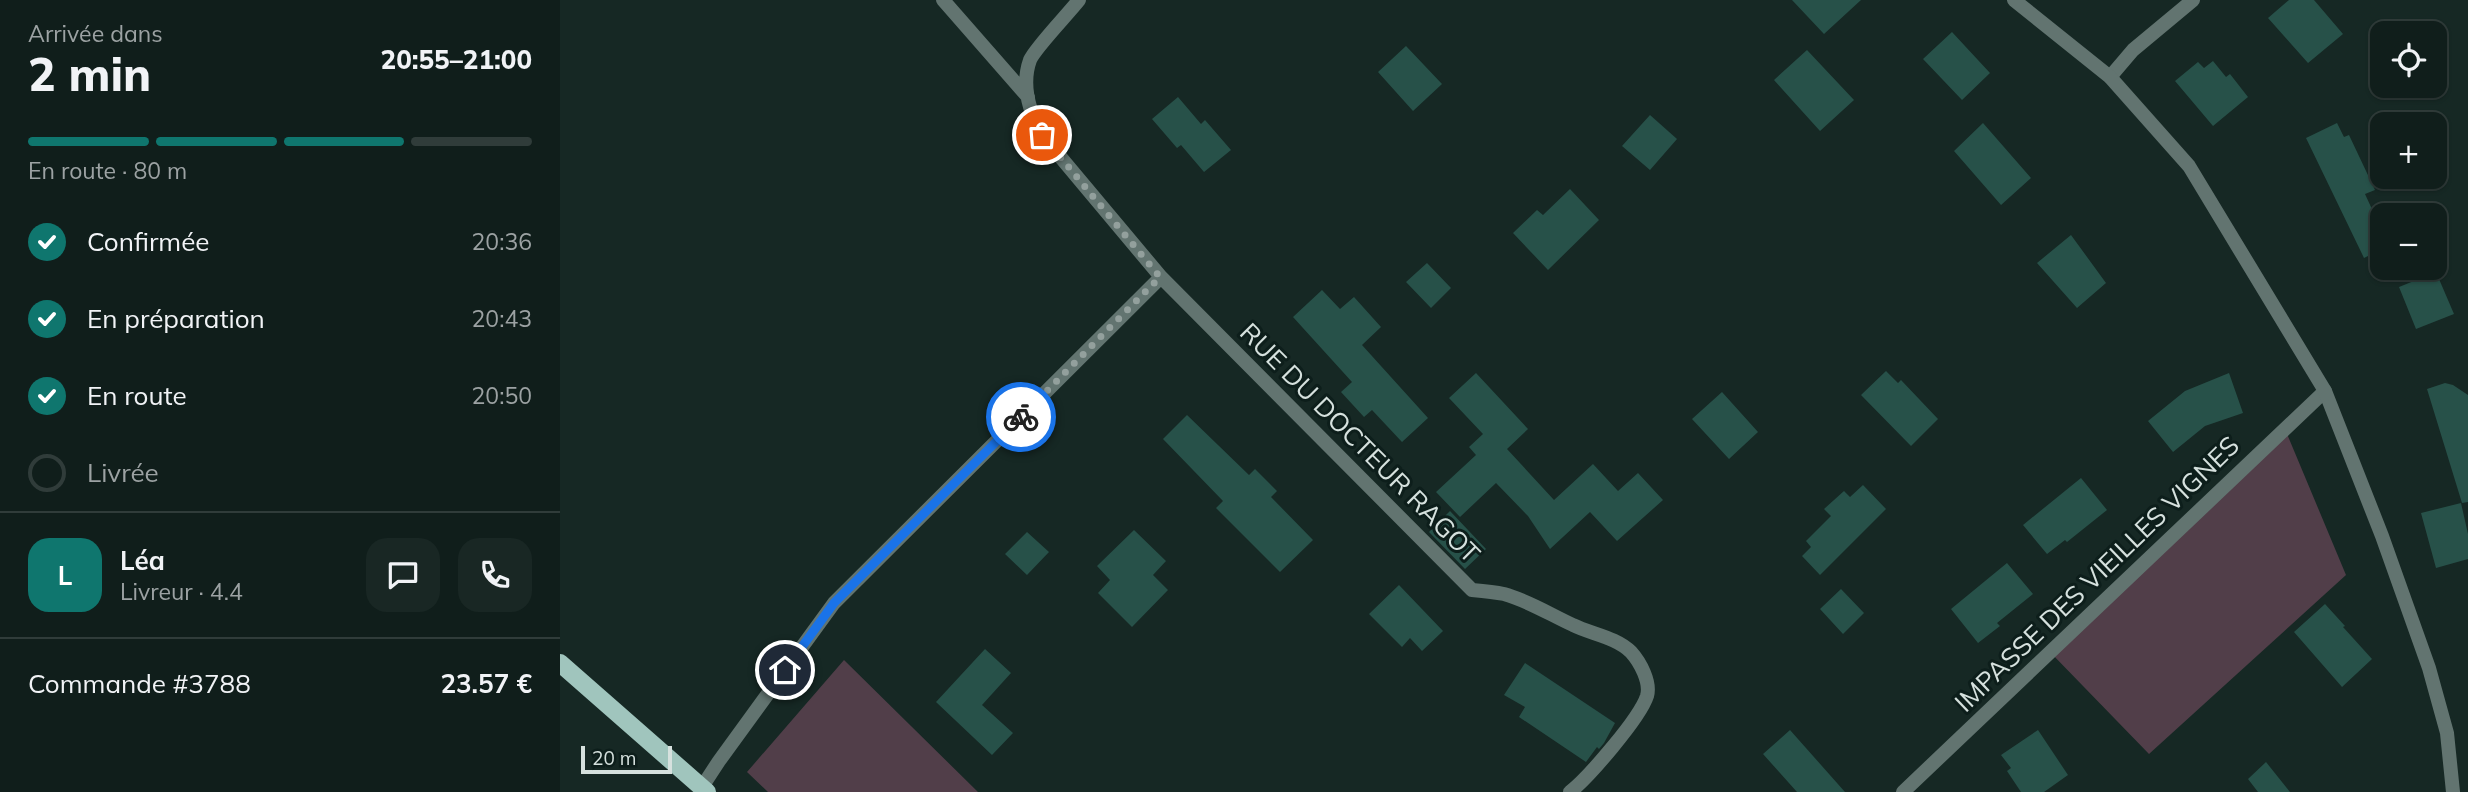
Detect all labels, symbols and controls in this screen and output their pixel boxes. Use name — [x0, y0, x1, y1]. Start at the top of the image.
text: Arrivée dans — [28, 19, 163, 48]
map controls — [2370, 21, 2447, 280]
button: locate — [2370, 21, 2447, 98]
text: 20:55–21:00 — [381, 43, 532, 76]
text: 2 min — [28, 45, 151, 103]
pin — [1012, 105, 1072, 165]
button: + — [2370, 112, 2447, 189]
icon: bag — [1023, 116, 1061, 154]
text: En route · 80 m — [28, 156, 187, 185]
button: − — [2370, 203, 2447, 280]
icon: check — [28, 223, 66, 261]
text: Confirmée — [87, 225, 209, 258]
text: 20:36 — [472, 227, 532, 256]
icon: check — [28, 300, 66, 338]
text: En préparation — [87, 302, 265, 335]
text: 20:43 — [472, 304, 532, 333]
street label: RUE DU DOCTEUR RAGOT — [1233, 316, 1488, 570]
icon: check — [28, 377, 66, 415]
text: En route — [87, 379, 187, 412]
text: 20:50 — [472, 381, 532, 410]
courier — [986, 382, 1056, 452]
icon: bike — [1002, 398, 1040, 436]
street label: IMPASSE DES VIEILLES VIGNES — [1948, 429, 2246, 718]
text: Livrée — [87, 456, 159, 489]
button: chat — [366, 538, 440, 612]
button: phone — [458, 538, 532, 612]
text: Léa — [120, 544, 165, 577]
text: L — [58, 559, 72, 592]
text: Livreur · 4.4 — [120, 577, 243, 606]
pin — [755, 640, 815, 700]
icon: home — [766, 651, 804, 689]
text: Commande #3788 — [28, 667, 251, 700]
text: 23.57 € — [440, 667, 532, 700]
scale bar — [581, 743, 672, 775]
text: 20 m — [592, 746, 636, 770]

